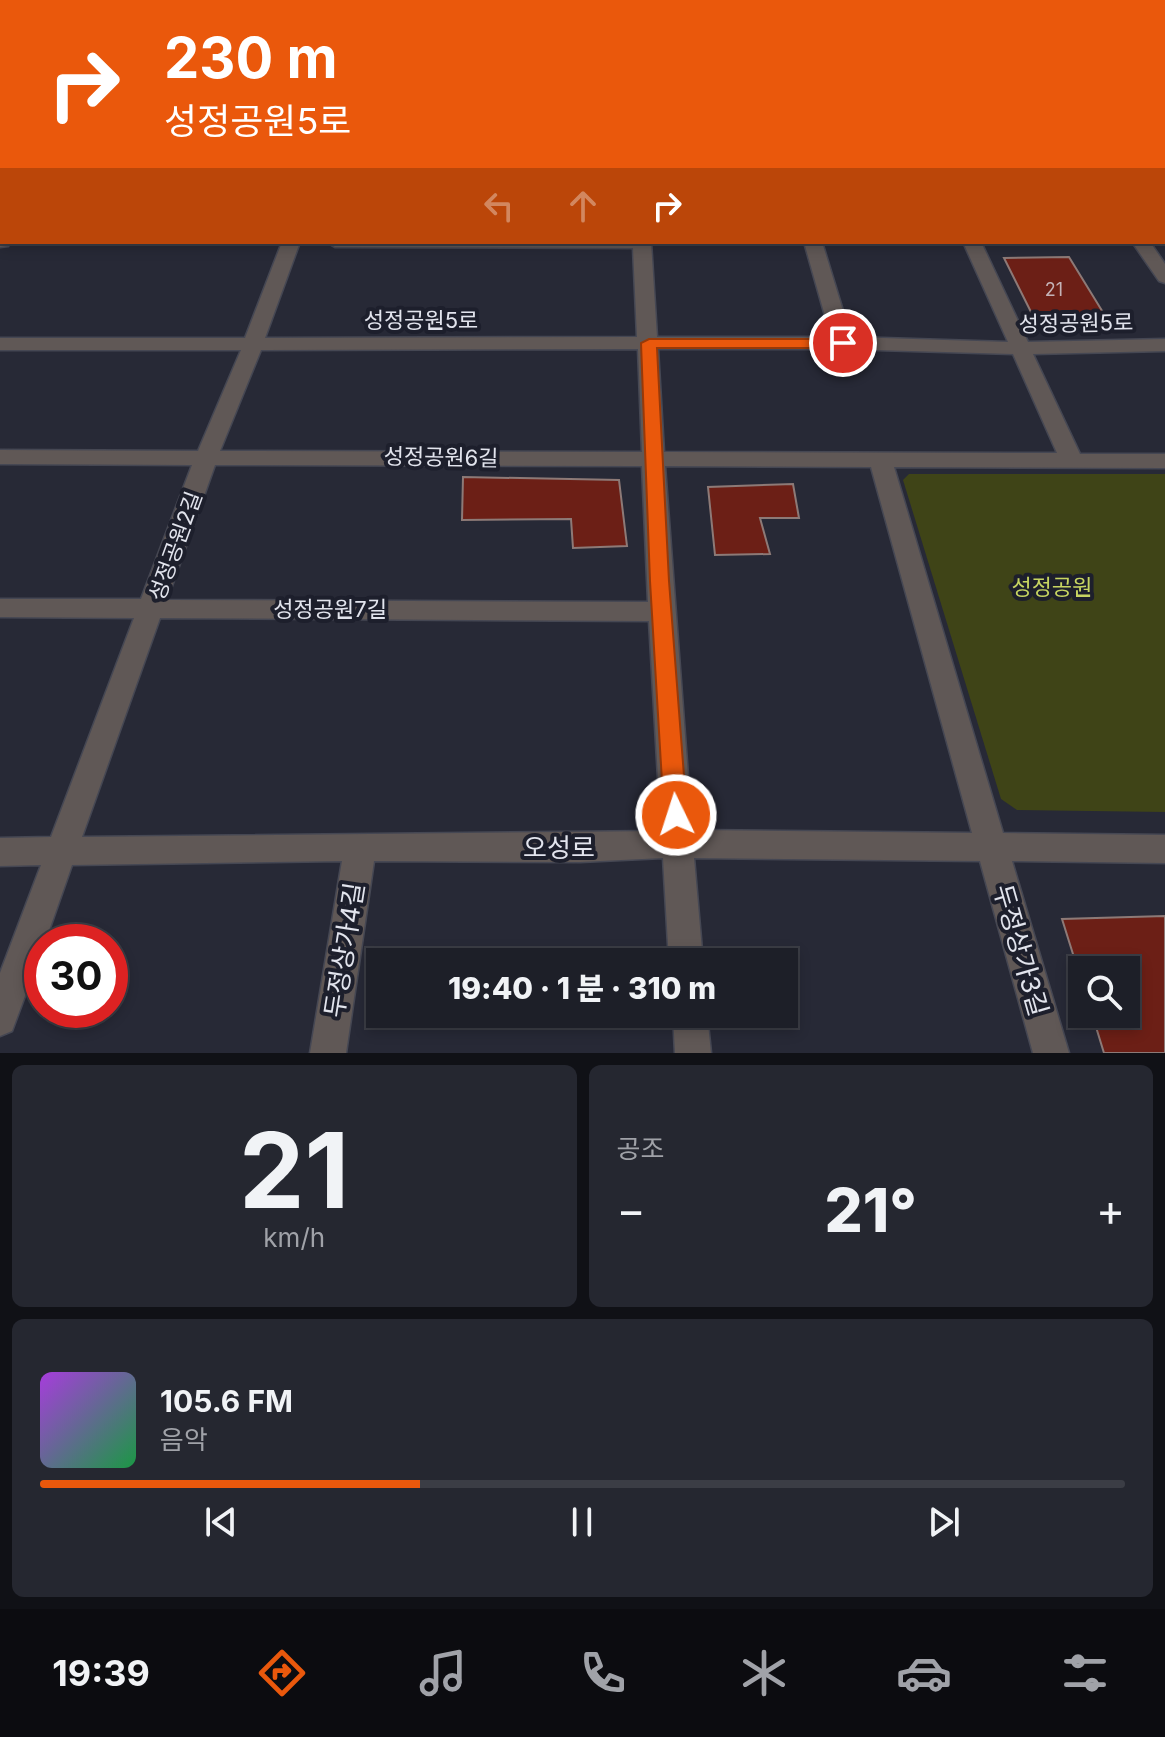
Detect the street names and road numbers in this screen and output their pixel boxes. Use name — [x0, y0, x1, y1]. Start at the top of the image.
street label: 성정공원5로 — [364, 307, 478, 333]
street label: 성정공원5로 — [1018, 309, 1134, 337]
street label: 성정공원6길 — [383, 443, 499, 471]
street label: 성정공원2길 — [143, 488, 207, 604]
street label: 성정공원7길 — [273, 596, 387, 622]
street label: 오성로 — [523, 832, 595, 863]
street label: 두정상가4길 — [318, 880, 370, 1020]
street label: 두정상가3길 — [987, 881, 1055, 1019]

